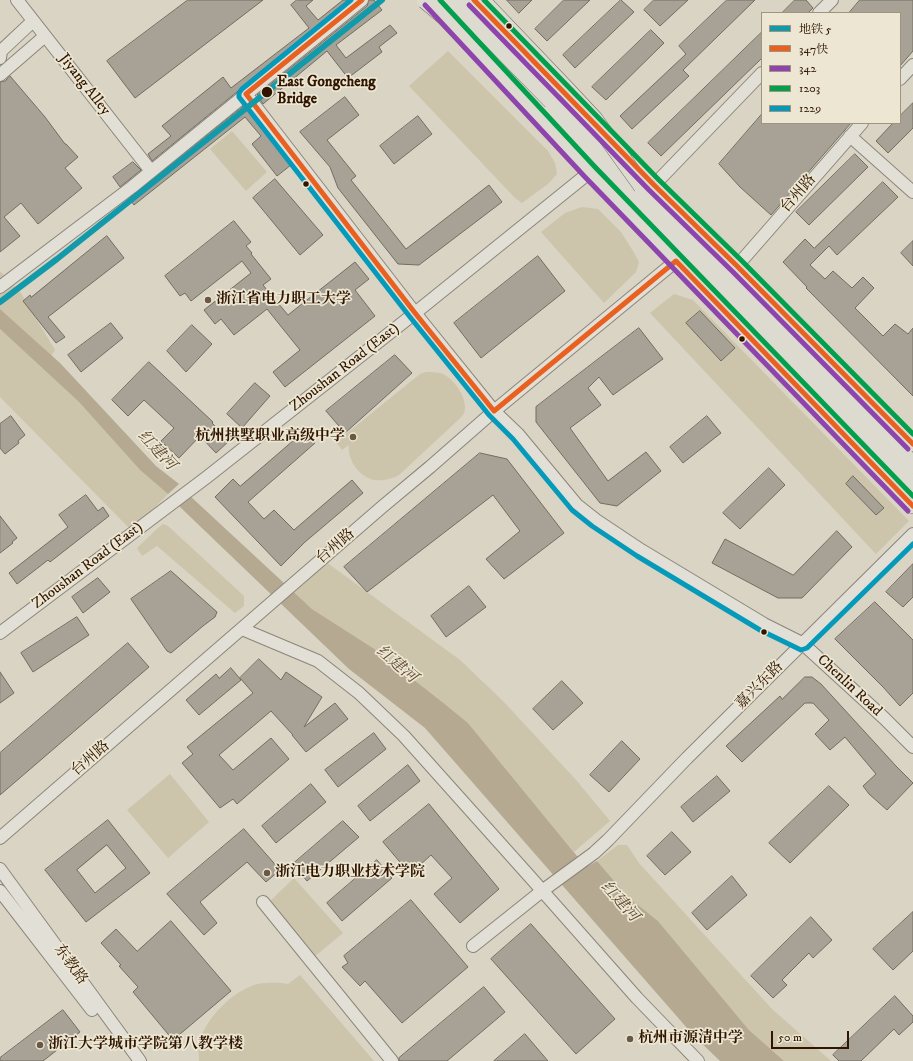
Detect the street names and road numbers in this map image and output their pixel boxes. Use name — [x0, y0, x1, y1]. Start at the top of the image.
street label: Jiyang Alley — [54, 51, 114, 119]
street label: 台州路 — [777, 171, 821, 217]
street label: Zhoushan Road (East) — [287, 320, 403, 416]
street label: Zhoushan Road (East) — [29, 519, 147, 613]
street label: 台州路 — [313, 525, 359, 569]
street label: Chenlin Road — [813, 651, 885, 721]
street label: 嘉兴东路 — [732, 658, 788, 714]
street label: 台州路 — [68, 737, 114, 781]
street label: 东教路 — [49, 942, 91, 988]

